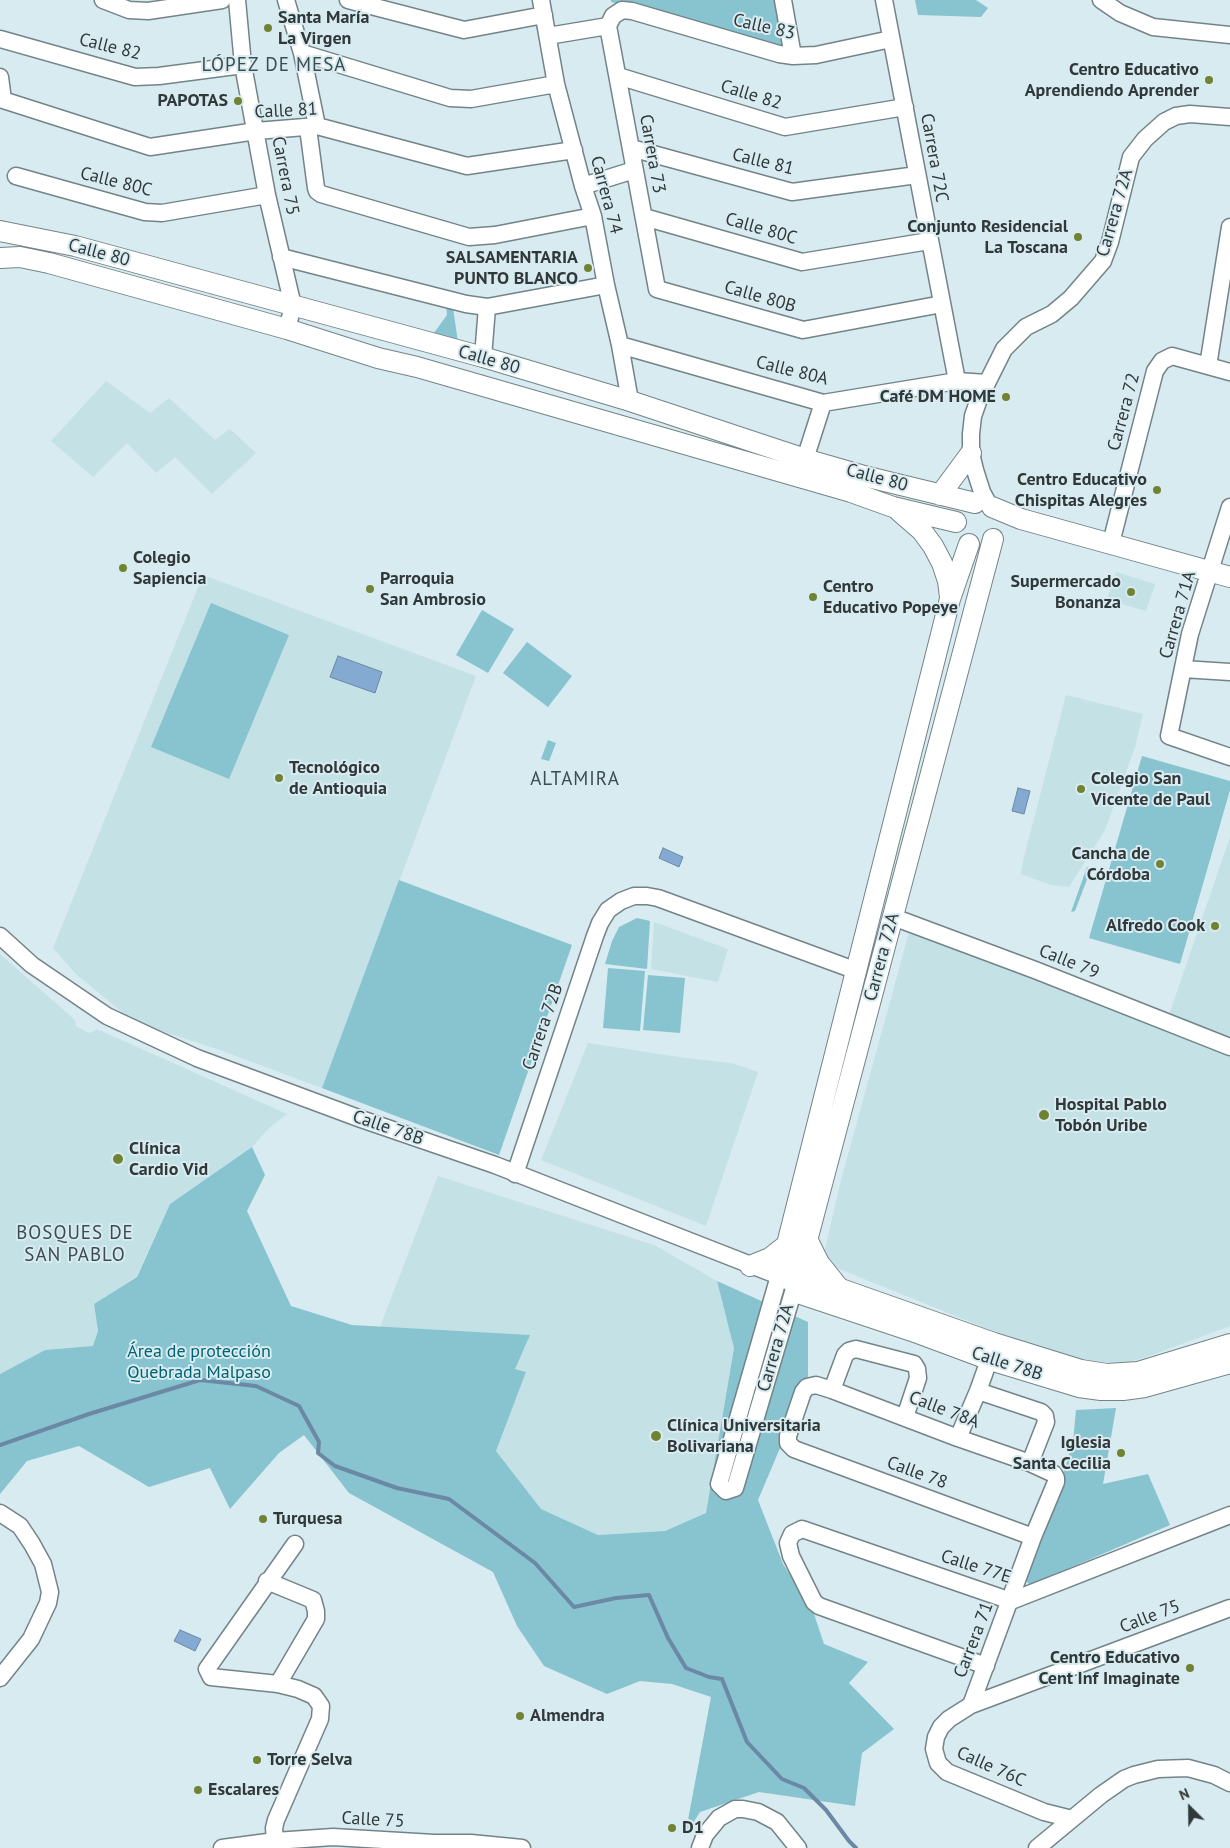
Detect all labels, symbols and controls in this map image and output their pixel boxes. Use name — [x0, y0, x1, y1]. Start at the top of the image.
place label: Santa María La Virgen — [278, 7, 369, 50]
street label: Calle 83 — [731, 9, 797, 45]
marker: Santa María La Virgen — [262, 22, 274, 34]
street label: Calle 82 — [77, 29, 143, 65]
district label: LÓPEZ DE MESA — [200, 55, 348, 77]
place label: Centro Educativo Aprendiendo Aprender — [1025, 59, 1199, 102]
marker: Centro Educativo Aprendiendo Aprender — [1203, 74, 1215, 86]
street label: Calle 82 — [718, 75, 784, 115]
place label: PAPOTAS — [157, 90, 228, 112]
marker: PAPOTAS — [232, 95, 244, 107]
street label: Calle 81 — [254, 99, 318, 123]
street label: Carrera 72C — [916, 112, 952, 204]
street label: Carrera 73 — [634, 113, 670, 195]
street label: Carrera 75 — [267, 135, 303, 217]
street label: Calle 81 — [730, 144, 796, 180]
street label: Carrera 74 — [585, 154, 627, 236]
street label: Calle 80C — [78, 163, 154, 201]
street label: Carrera 72A — [1092, 167, 1138, 259]
street label: Calle 80C — [723, 209, 799, 249]
place label: Conjunto Residencial La Toscana — [907, 216, 1068, 258]
marker: Conjunto Residencial La Toscana — [1072, 231, 1084, 243]
street label: Calle 80 — [66, 234, 132, 272]
place label: SALSAMENTARIA PUNTO BLANCO — [446, 247, 578, 290]
marker: SALSAMENTARIA PUNTO BLANCO — [582, 262, 594, 274]
street label: Calle 80B — [722, 276, 798, 318]
street label: Calle 80 — [456, 341, 522, 379]
street label: Calle 80A — [754, 352, 830, 390]
street label: Carrera 72 — [1103, 371, 1145, 453]
place label: Café DM HOME — [880, 386, 996, 408]
marker: Café DM HOME — [1000, 391, 1012, 403]
street label: Calle 80 — [844, 459, 910, 497]
place label: Centro Educativo Chispitas Alegres — [1015, 469, 1147, 512]
marker: Centro Educativo Chispitas Alegres — [1151, 484, 1163, 496]
place label: Colegio Sapiencia — [133, 547, 207, 590]
marker: Colegio Sapiencia — [117, 562, 129, 574]
place label: Parroquia San Ambrosio — [380, 568, 486, 610]
street label: Carrera 71A — [1155, 569, 1201, 661]
place label: Supermercado Bonanza — [1011, 571, 1121, 614]
place label: Centro Educativo Popeye — [823, 576, 958, 618]
marker: Parroquia San Ambrosio — [364, 583, 376, 595]
marker: Supermercado Bonanza — [1125, 586, 1137, 598]
marker: Centro Educativo Popeye — [807, 591, 819, 603]
place label: Tecnológico de Antioquia — [289, 757, 387, 800]
place label: Colegio San Vicente de Paul — [1091, 768, 1210, 811]
district label: ALTAMIRA — [529, 769, 621, 791]
marker: Tecnológico de Antioquia — [273, 772, 285, 784]
marker: Colegio San Vicente de Paul — [1075, 783, 1087, 795]
place label: Cancha de Córdoba — [1071, 843, 1150, 886]
marker: Cancha de Córdoba — [1154, 858, 1166, 870]
street label: Carrera 72A — [860, 911, 904, 1003]
place label: Alfredo Cook — [1106, 915, 1205, 937]
marker: Alfredo Cook — [1209, 920, 1221, 932]
street label: Calle 79 — [1036, 940, 1102, 984]
street label: Carrera 72B — [518, 981, 568, 1073]
place label: Hospital Pablo Tobón Uribe — [1055, 1094, 1167, 1136]
street label: Calle 78B — [350, 1106, 426, 1150]
marker: Hospital Pablo Tobón Uribe — [1037, 1108, 1051, 1122]
place label: Clínica Cardio Vid — [129, 1138, 208, 1180]
marker: Clínica Cardio Vid — [111, 1152, 125, 1166]
district label: BOSQUES DE SAN PABLO — [15, 1223, 135, 1267]
street label: Carrera 72A — [753, 1302, 799, 1394]
park label: Área de protección Quebrada Malpaso — [127, 1341, 271, 1384]
street label: Calle 78B — [969, 1342, 1045, 1386]
street label: Calle 78A — [906, 1387, 982, 1433]
place label: Clínica Universitaria Bolivariana — [667, 1415, 821, 1458]
marker: Clínica Universitaria Bolivariana — [649, 1429, 663, 1443]
place label: Iglesia Santa Cecilia — [1013, 1432, 1111, 1475]
marker: Iglesia Santa Cecilia — [1115, 1447, 1127, 1459]
street label: Calle 78 — [884, 1452, 950, 1494]
place label: Turquesa — [273, 1508, 342, 1530]
marker: Turquesa — [257, 1513, 269, 1525]
street label: Calle 77E — [938, 1546, 1014, 1588]
street label: Calle 75 — [1117, 1596, 1183, 1638]
street label: Carrera 71 — [950, 1599, 998, 1681]
place label: Centro Educativo Cent Inf Imaginate — [1038, 1647, 1180, 1690]
marker: Centro Educativo Cent Inf Imaginate — [1184, 1662, 1196, 1674]
place label: Almendra — [530, 1705, 605, 1727]
marker: Almendra — [514, 1710, 526, 1722]
street label: Calle 76C — [953, 1742, 1029, 1792]
place label: Torre Selva — [267, 1749, 352, 1771]
marker: Torre Selva — [251, 1754, 263, 1766]
place label: Escalares — [208, 1779, 279, 1801]
north arrow — [1165, 1783, 1215, 1833]
marker: Escalares — [192, 1784, 204, 1796]
text: N — [1176, 1784, 1192, 1804]
street label: Calle 75 — [341, 1808, 405, 1832]
place label: D1 — [682, 1817, 704, 1839]
marker: D1 — [666, 1822, 678, 1834]

